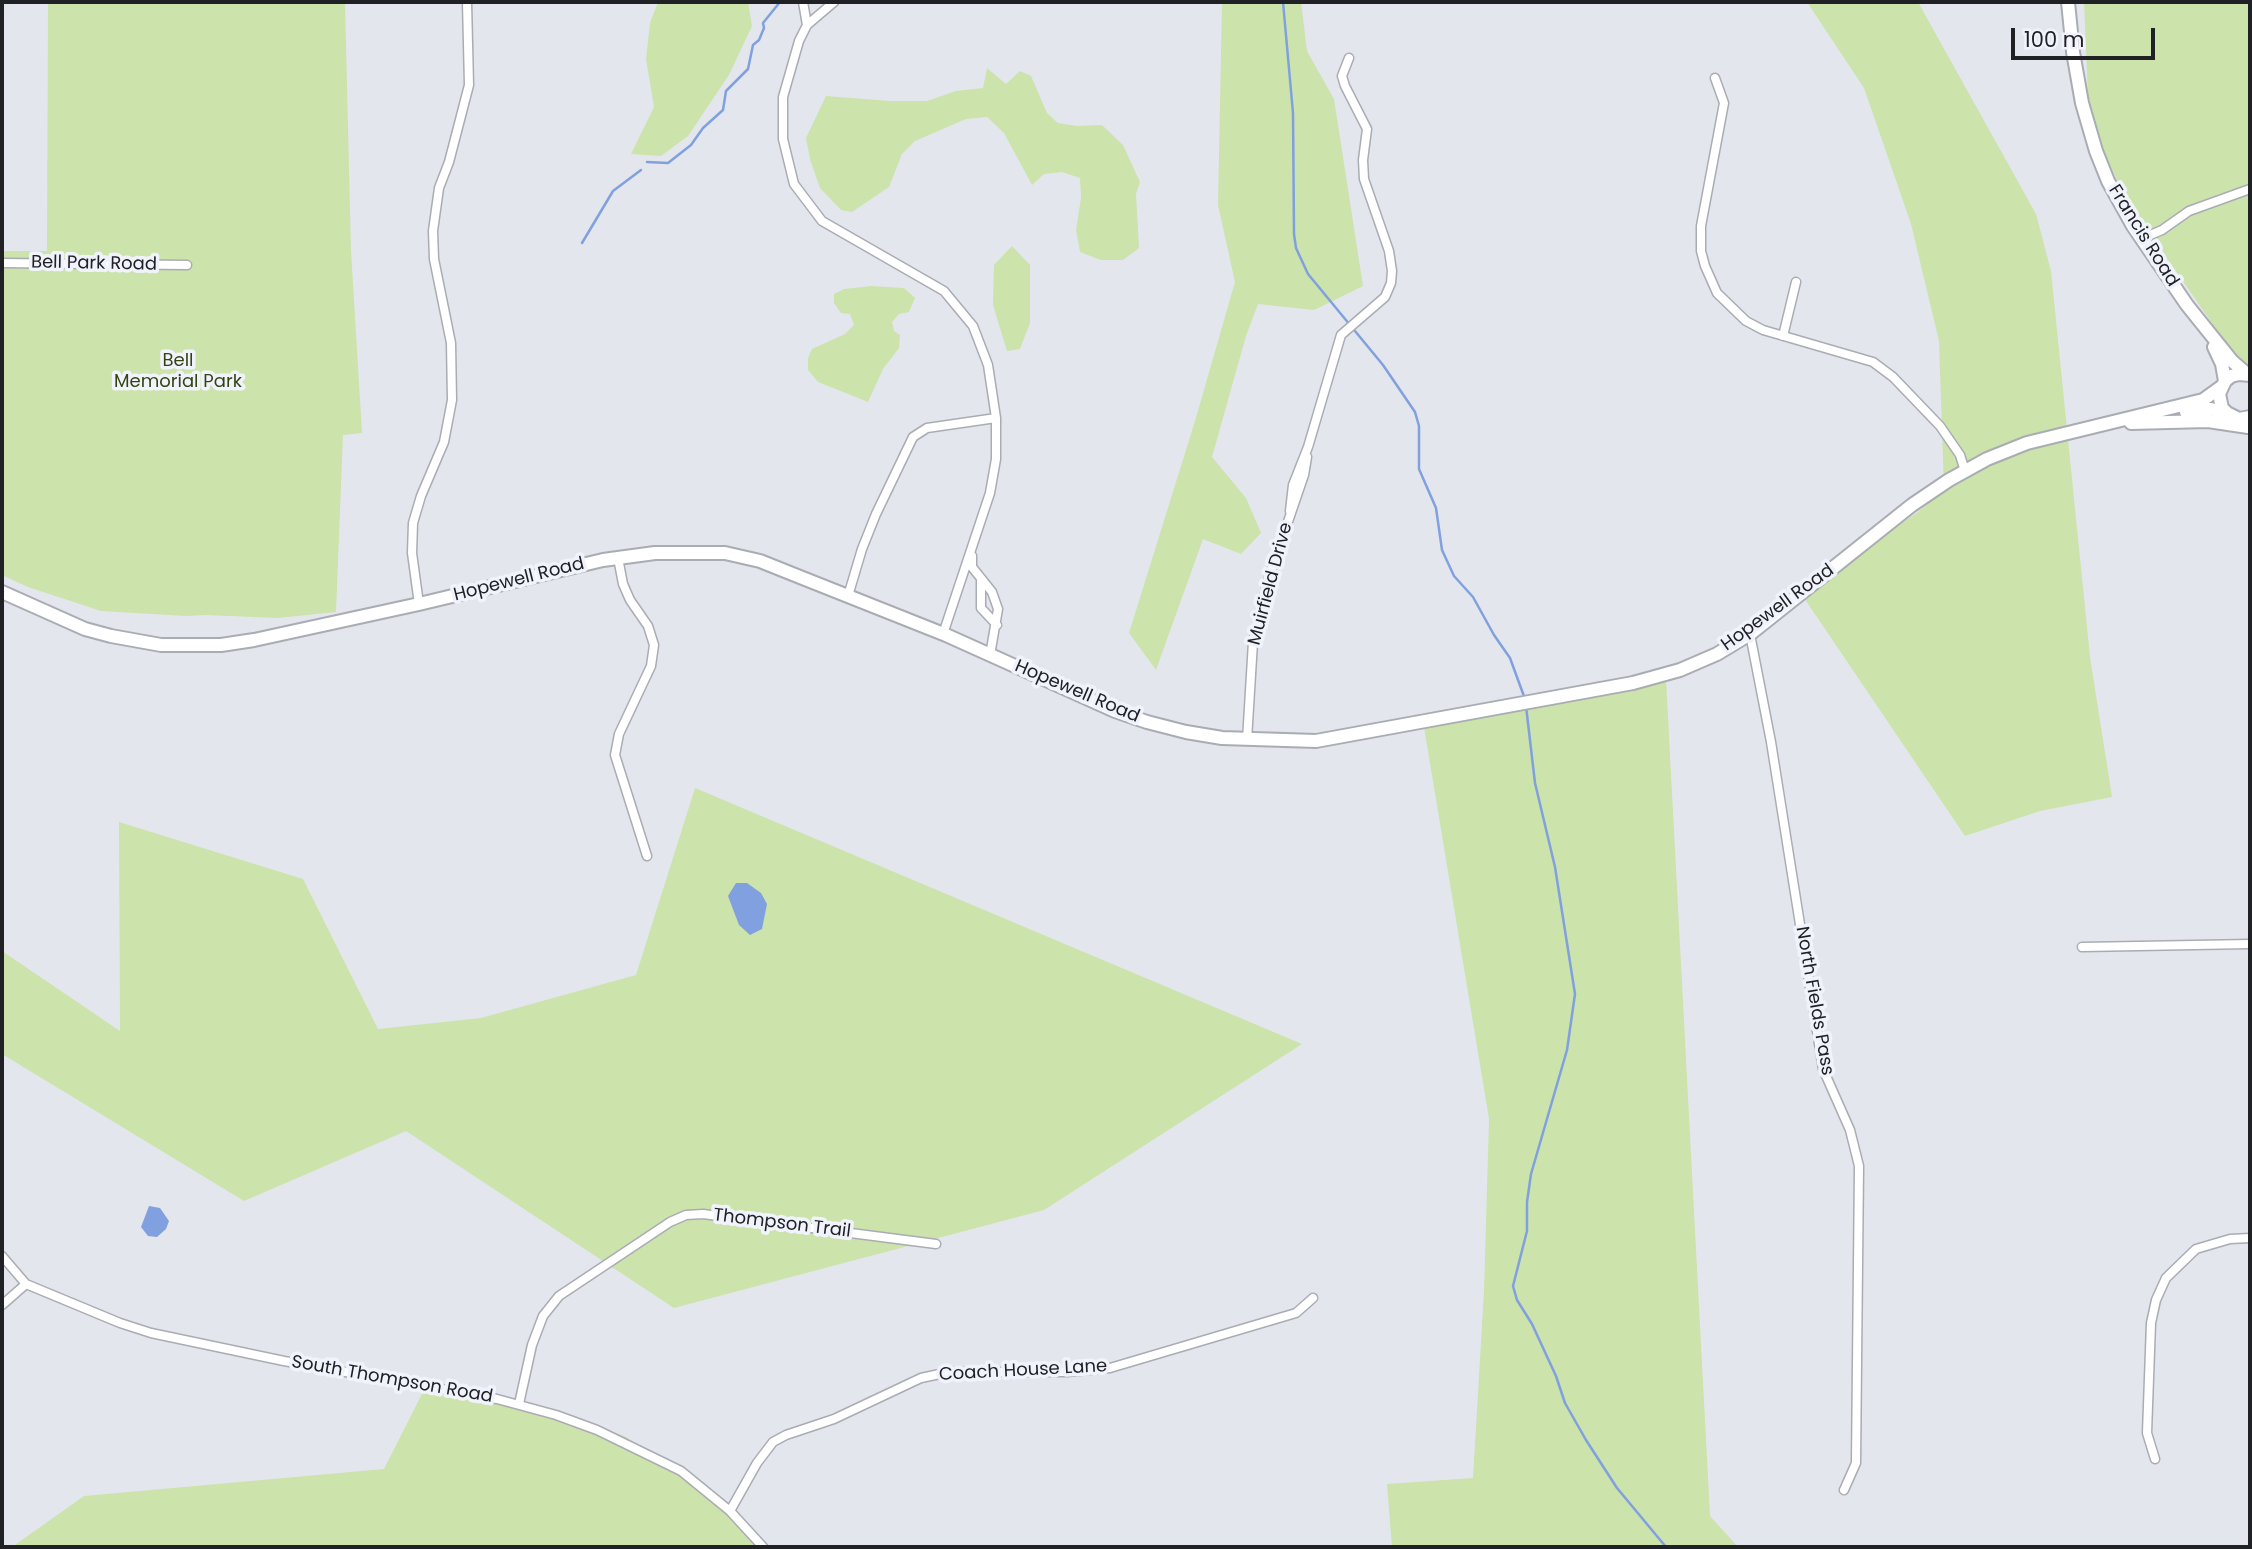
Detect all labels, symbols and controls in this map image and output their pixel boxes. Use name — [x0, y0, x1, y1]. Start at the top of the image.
scale bar — [2014, 14, 2158, 58]
text: 100 m — [2024, 25, 2084, 54]
street label: Francis Road — [2103, 181, 2183, 291]
street label: Bell Park Road — [31, 252, 157, 276]
park label: Bell Memorial Park — [114, 350, 242, 392]
street label: Muirfield Drive — [1244, 520, 1298, 648]
street label: Hopewell Road — [452, 553, 586, 607]
street label: Hopewell Road — [1718, 560, 1838, 656]
street label: Hopewell Road — [1011, 656, 1143, 728]
street label: North Fields Pass — [1790, 925, 1838, 1077]
street label: Thompson Trail — [712, 1205, 852, 1243]
street label: South Thompson Road — [290, 1352, 494, 1408]
street label: Coach House Lane — [938, 1356, 1108, 1386]

